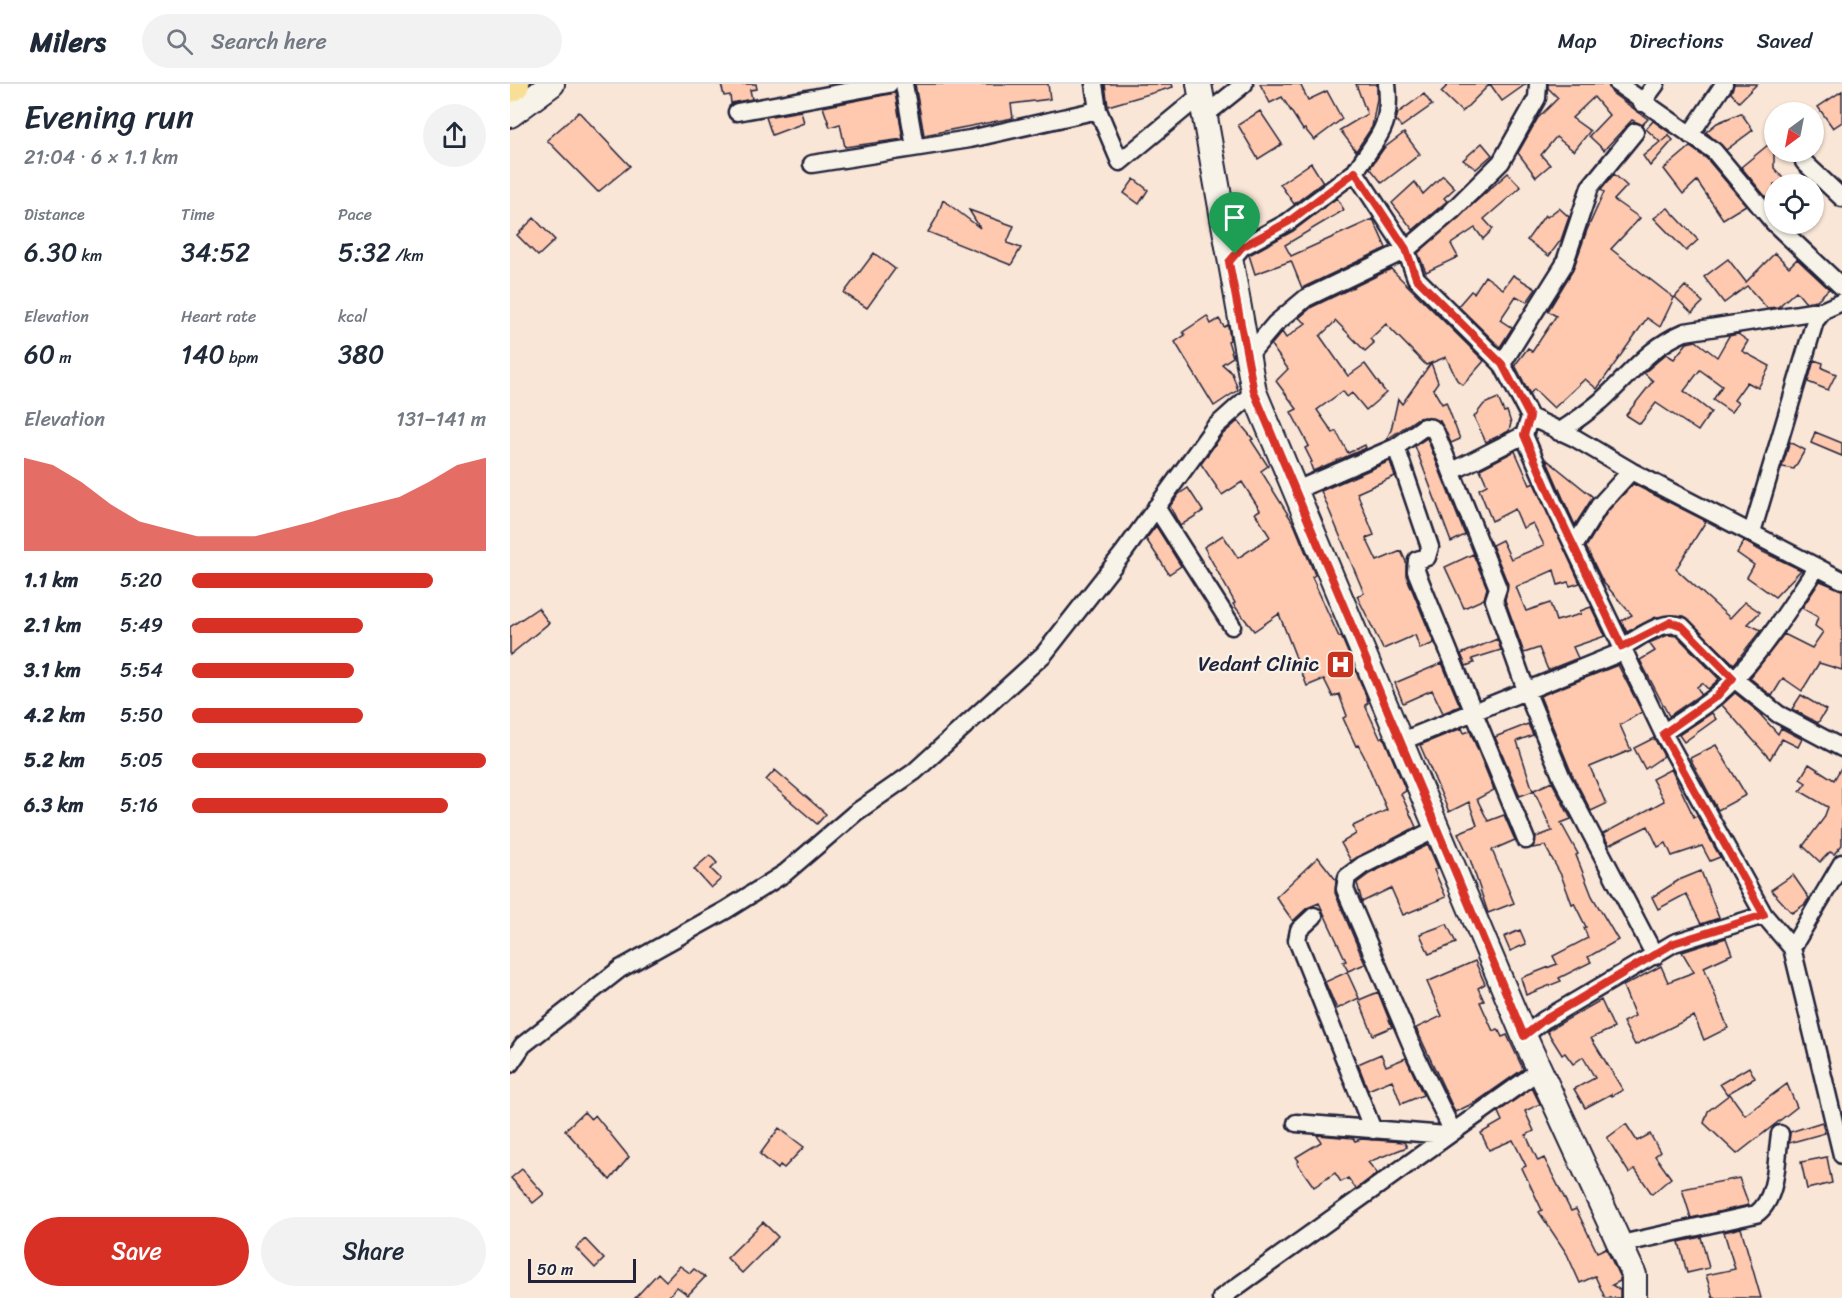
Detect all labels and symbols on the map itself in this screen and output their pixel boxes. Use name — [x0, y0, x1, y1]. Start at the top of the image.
north arrow — [1764, 102, 1824, 162]
pin — [1209, 192, 1260, 254]
place label: Vedant Clinic — [1198, 645, 1320, 683]
hospital icon: Vedant Clinic — [1324, 648, 1356, 680]
scale bar — [528, 1256, 636, 1284]

